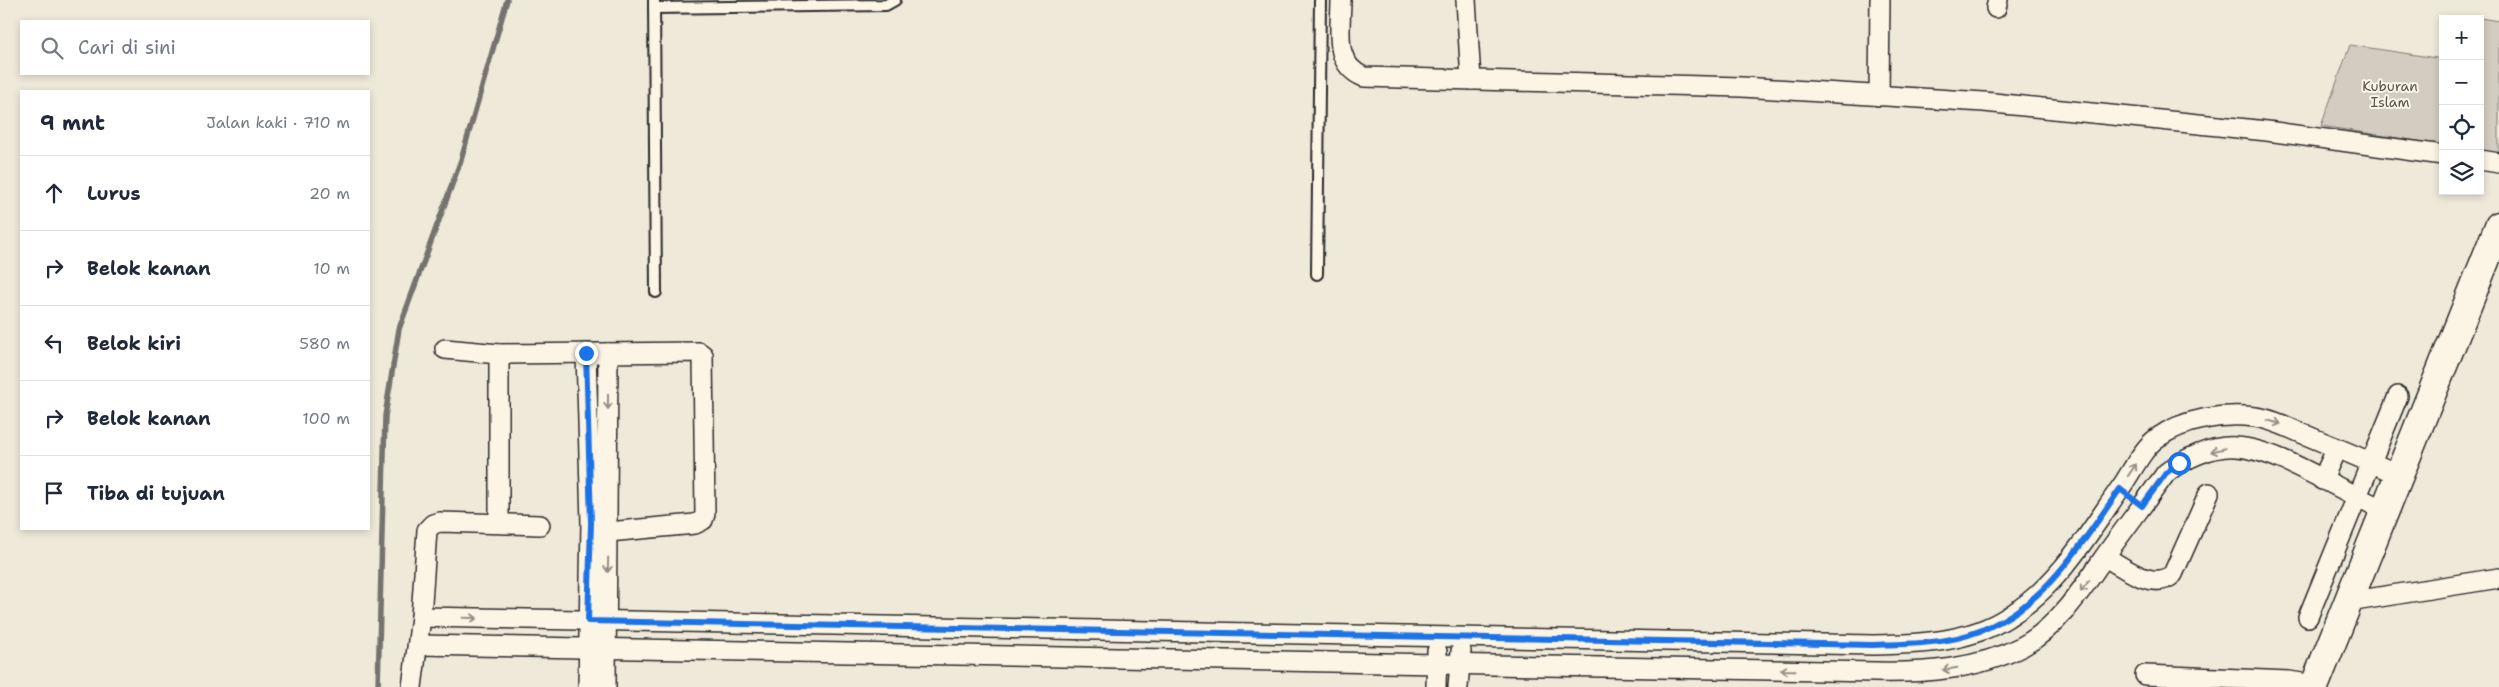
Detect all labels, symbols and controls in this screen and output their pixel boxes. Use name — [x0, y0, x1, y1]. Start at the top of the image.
map controls — [2439, 15, 2484, 195]
button: + — [2439, 15, 2484, 60]
search box — [20, 20, 370, 75]
icon: search — [38, 34, 66, 62]
text: Cari di sini — [78, 35, 176, 60]
button: − — [2439, 60, 2484, 105]
park label: Kuburan Islam — [2362, 77, 2418, 111]
button: locate — [2439, 105, 2484, 150]
text: 9 mnt — [40, 109, 105, 137]
text: Jalan kaki · 710 m — [206, 112, 350, 133]
button: layers — [2439, 150, 2484, 195]
icon: ahead — [40, 179, 68, 207]
text: Lurus — [87, 181, 141, 206]
text: 20 m — [309, 183, 350, 204]
icon: right — [40, 254, 68, 282]
text: Belok kanan — [87, 256, 211, 281]
text: 10 m — [313, 258, 350, 279]
icon: left — [40, 329, 68, 357]
text: Belok kiri — [87, 331, 181, 356]
text: 580 m — [299, 333, 350, 354]
route end — [575, 342, 598, 365]
one-way arrow — [603, 394, 613, 410]
icon: right — [40, 404, 68, 432]
text: Belok kanan — [87, 406, 211, 431]
text: 100 m — [302, 408, 350, 429]
one-way arrow — [2265, 418, 2281, 427]
one-way arrow — [2211, 446, 2227, 455]
route start — [2168, 452, 2191, 475]
one-way arrow — [2128, 464, 2138, 478]
icon: arrive — [40, 479, 68, 507]
text: Tiba di tujuan — [87, 481, 225, 506]
one-way arrow — [603, 556, 613, 572]
one-way arrow — [2079, 579, 2090, 592]
one-way arrow — [461, 613, 477, 623]
one-way arrow — [1943, 664, 1959, 674]
one-way arrow — [1780, 666, 1796, 675]

